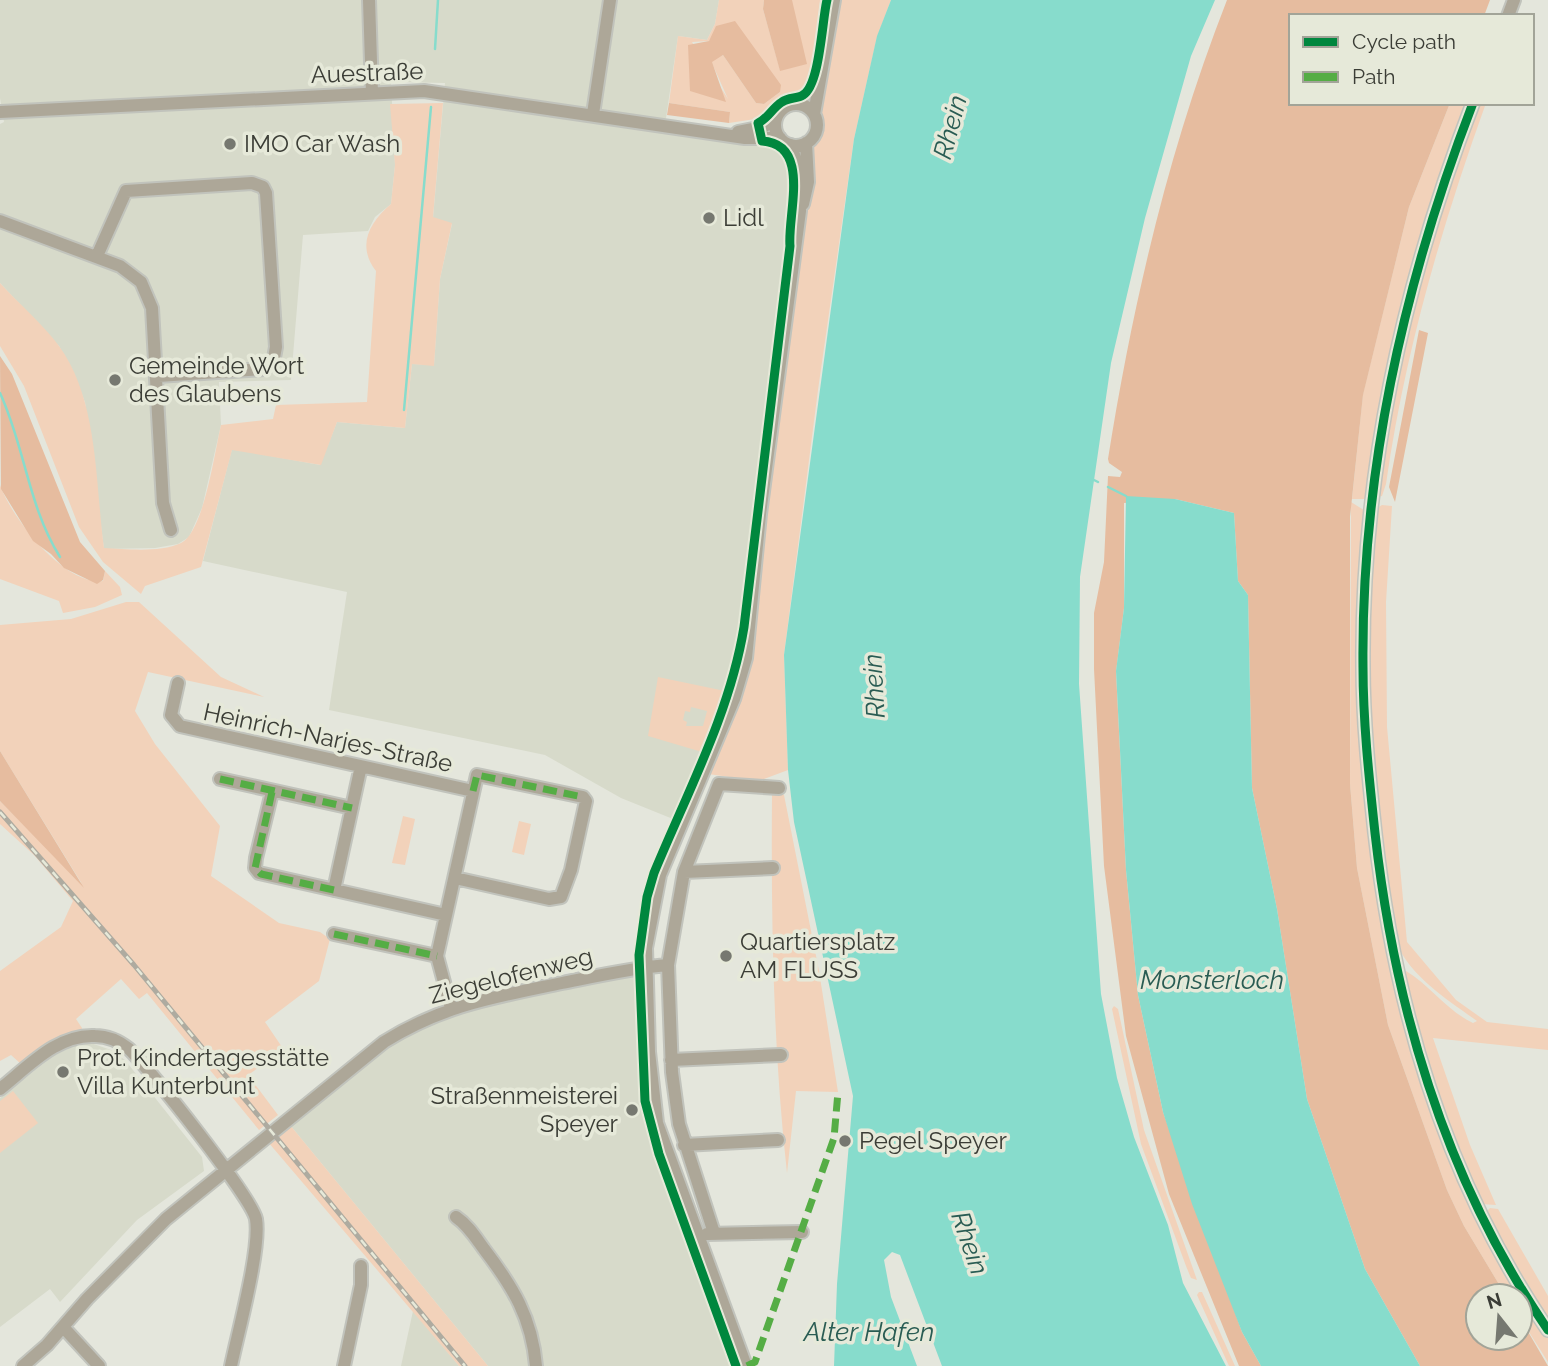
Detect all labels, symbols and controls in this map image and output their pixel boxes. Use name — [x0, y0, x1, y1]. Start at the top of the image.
legend — [1289, 14, 1534, 105]
text: Cycle path — [1352, 29, 1456, 54]
street label: Auestraße — [310, 56, 424, 89]
text: Path — [1352, 64, 1396, 89]
water label: Rhein — [927, 92, 973, 162]
place label: IMO Car Wash — [244, 129, 400, 158]
marker: IMO Car Wash — [222, 136, 238, 152]
place label: Lidl — [723, 203, 764, 232]
marker: Lidl — [701, 210, 717, 226]
place label: Gemeinde Wort des Glaubens — [129, 351, 304, 408]
marker: Gemeinde Wort des Glaubens — [107, 372, 123, 388]
water label: Rhein — [857, 653, 891, 719]
street label: Heinrich-Narjes-Straße — [201, 697, 455, 778]
place label: Quartiersplatz AM FLUSS — [740, 927, 895, 984]
street label: Ziegelofenweg — [426, 941, 596, 1010]
marker: Quartiersplatz AM FLUSS — [718, 948, 734, 964]
water label: Monsterloch — [1140, 965, 1284, 995]
place label: Prot. Kindertagesstätte Villa Kunterbunt — [77, 1043, 329, 1100]
marker: Prot. Kindertagesstätte Villa Kunterbunt — [55, 1064, 71, 1080]
place label: Straßenmeisterei Speyer — [431, 1081, 619, 1138]
marker: Straßenmeisterei Speyer — [624, 1102, 640, 1118]
place label: Pegel Speyer — [859, 1126, 1007, 1155]
marker: Pegel Speyer — [837, 1133, 853, 1149]
water label: Rhein — [945, 1208, 995, 1278]
north arrow — [1464, 1282, 1534, 1352]
text: N — [1484, 1288, 1504, 1313]
water label: Alter Hafen — [802, 1317, 934, 1347]

